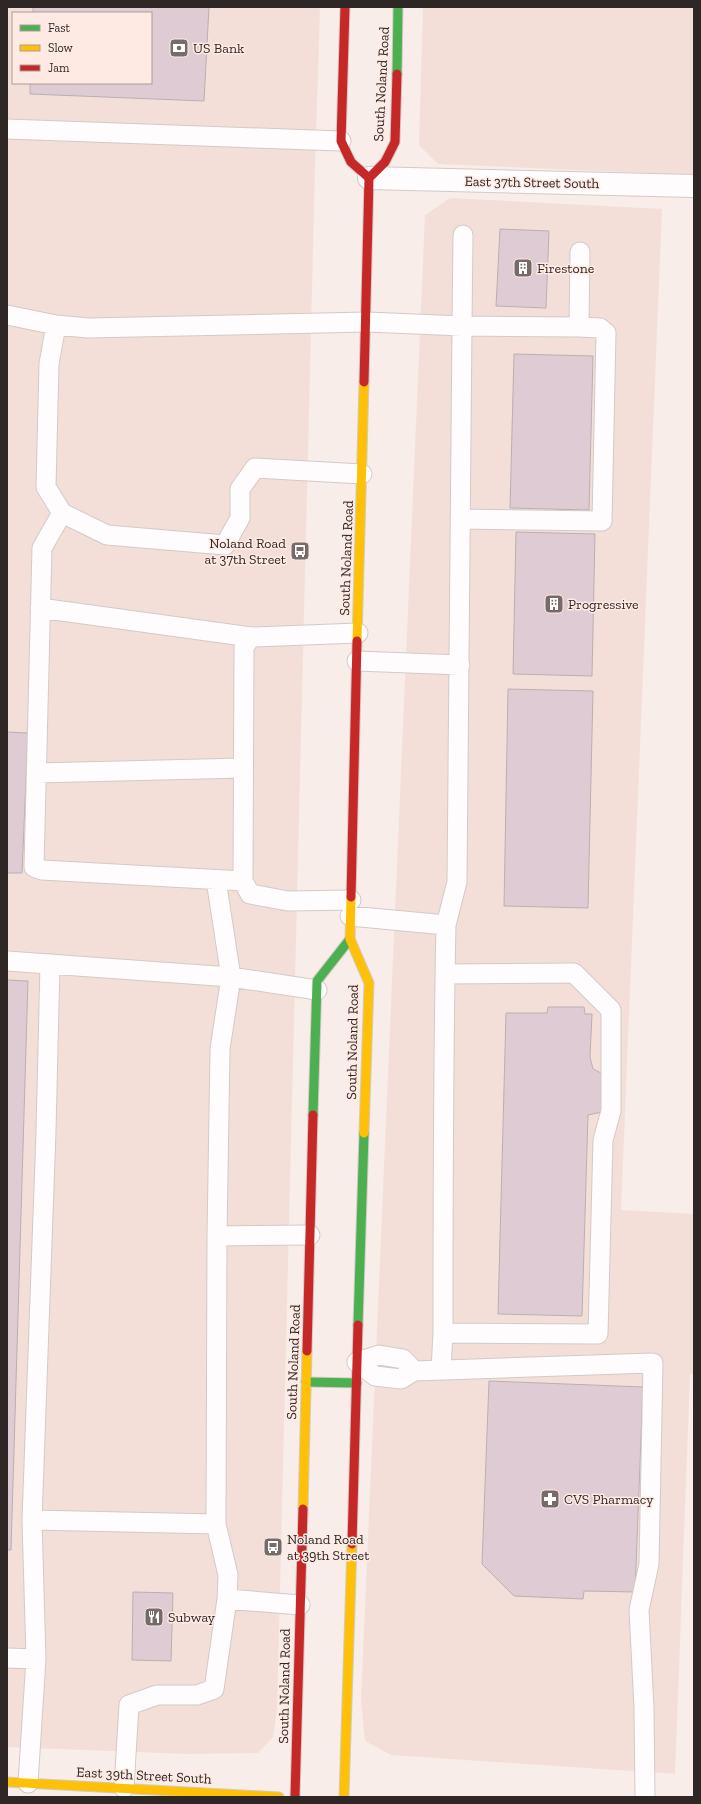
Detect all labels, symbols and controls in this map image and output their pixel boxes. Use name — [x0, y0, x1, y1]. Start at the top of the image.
legend — [12, 12, 152, 84]
text: Fast — [48, 21, 71, 35]
street label: South Noland Road — [370, 26, 393, 142]
bank icon: US Bank — [168, 37, 190, 59]
place label: US Bank — [193, 40, 245, 57]
text: Slow — [48, 41, 74, 55]
text: Jam — [48, 61, 70, 75]
street label: East 37th Street South — [465, 173, 600, 192]
building icon: Firestone — [512, 257, 534, 279]
place label: Firestone — [537, 260, 595, 277]
street label: South Noland Road — [336, 500, 357, 616]
place label: Noland Road at 37th Street — [204, 535, 287, 568]
bus stop icon: Noland Road at 37th Street — [289, 540, 311, 562]
building icon: Progressive — [543, 593, 565, 615]
place label: Progressive — [568, 596, 639, 613]
street label: South Noland Road — [343, 984, 362, 1100]
street label: South Noland Road — [283, 1304, 304, 1420]
pharmacy icon: CVS Pharmacy — [539, 1488, 561, 1510]
place label: CVS Pharmacy — [564, 1491, 654, 1508]
place label: Noland Road at 39th Street — [287, 1531, 370, 1564]
bus stop icon: Noland Road at 39th Street — [262, 1536, 284, 1558]
restaurant icon: Subway — [143, 1606, 165, 1628]
place label: Subway — [168, 1609, 216, 1626]
street label: South Noland Road — [275, 1628, 294, 1744]
street label: East 39th Street South — [76, 1763, 212, 1788]

